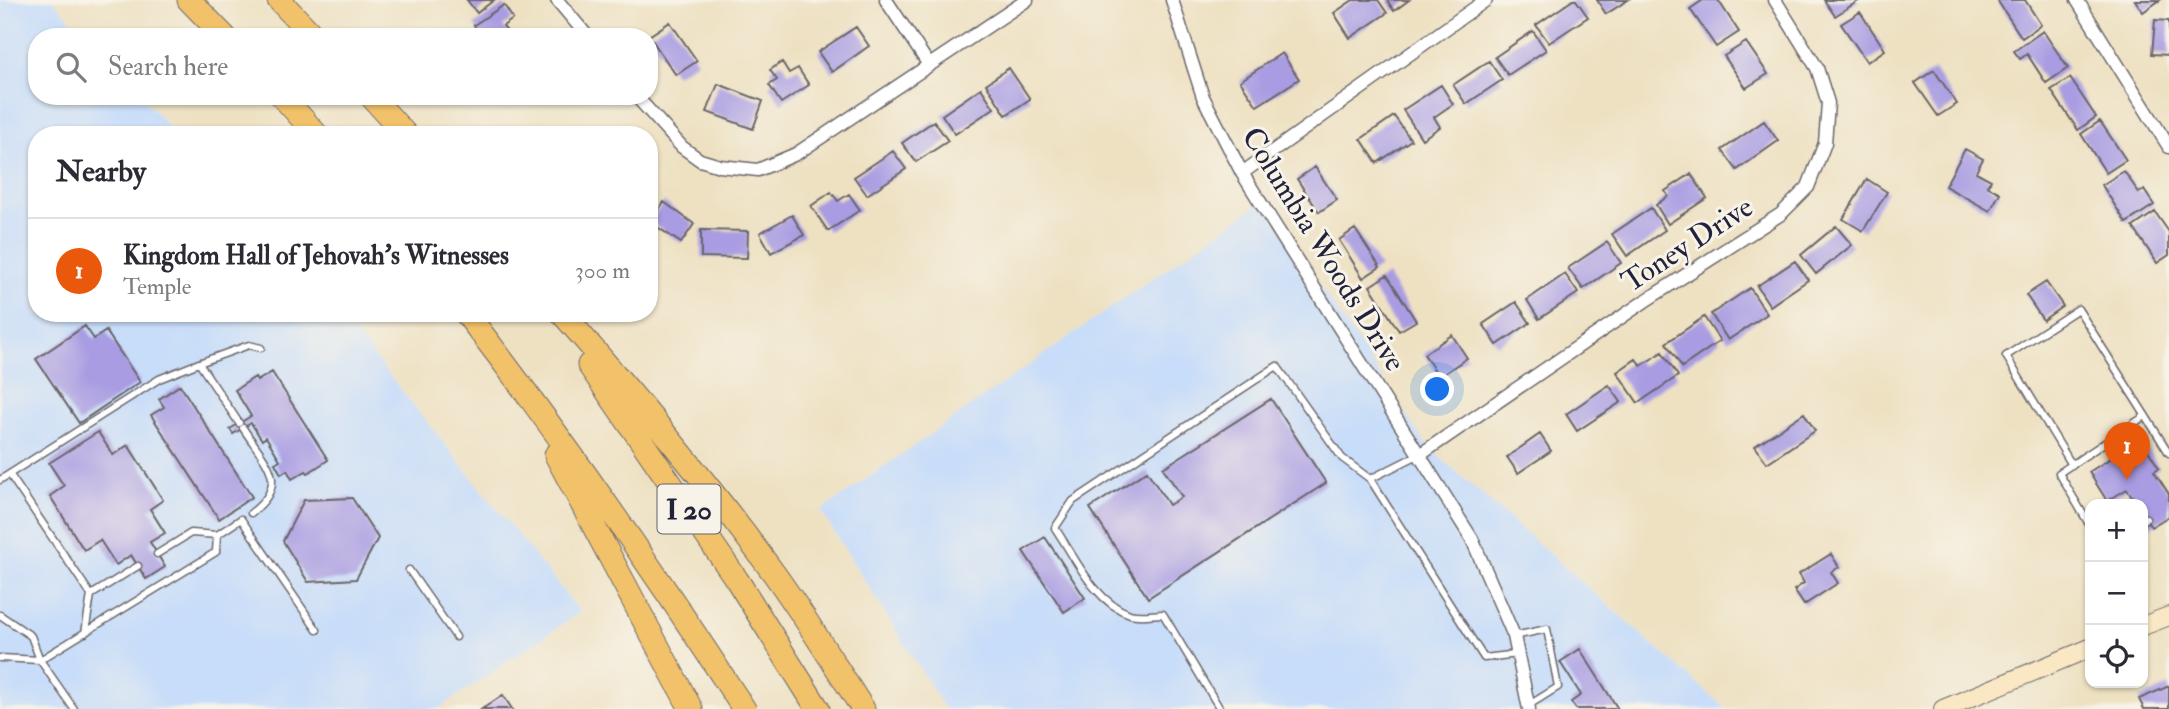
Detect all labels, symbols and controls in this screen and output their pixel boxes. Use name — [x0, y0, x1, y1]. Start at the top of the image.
search box — [28, 28, 658, 105]
icon: search — [52, 48, 90, 86]
text: Search here — [108, 51, 228, 83]
street label: Columbia Woods Drive — [1234, 121, 1414, 378]
text: Nearby — [56, 153, 146, 190]
street label: Toney Drive — [1615, 188, 1760, 301]
text: Kingdom Hall of Jehovah’s Witnesses — [123, 240, 509, 272]
text: 1 — [75, 256, 83, 285]
text: 300 m — [575, 256, 630, 285]
text: Temple — [123, 272, 191, 301]
your location — [1420, 372, 1454, 406]
pin: 1 — [2104, 422, 2150, 480]
road number: I 20 — [658, 484, 720, 534]
map controls — [2085, 499, 2148, 688]
button: + — [2085, 499, 2148, 562]
button: − — [2085, 562, 2148, 625]
button: locate — [2085, 625, 2148, 688]

